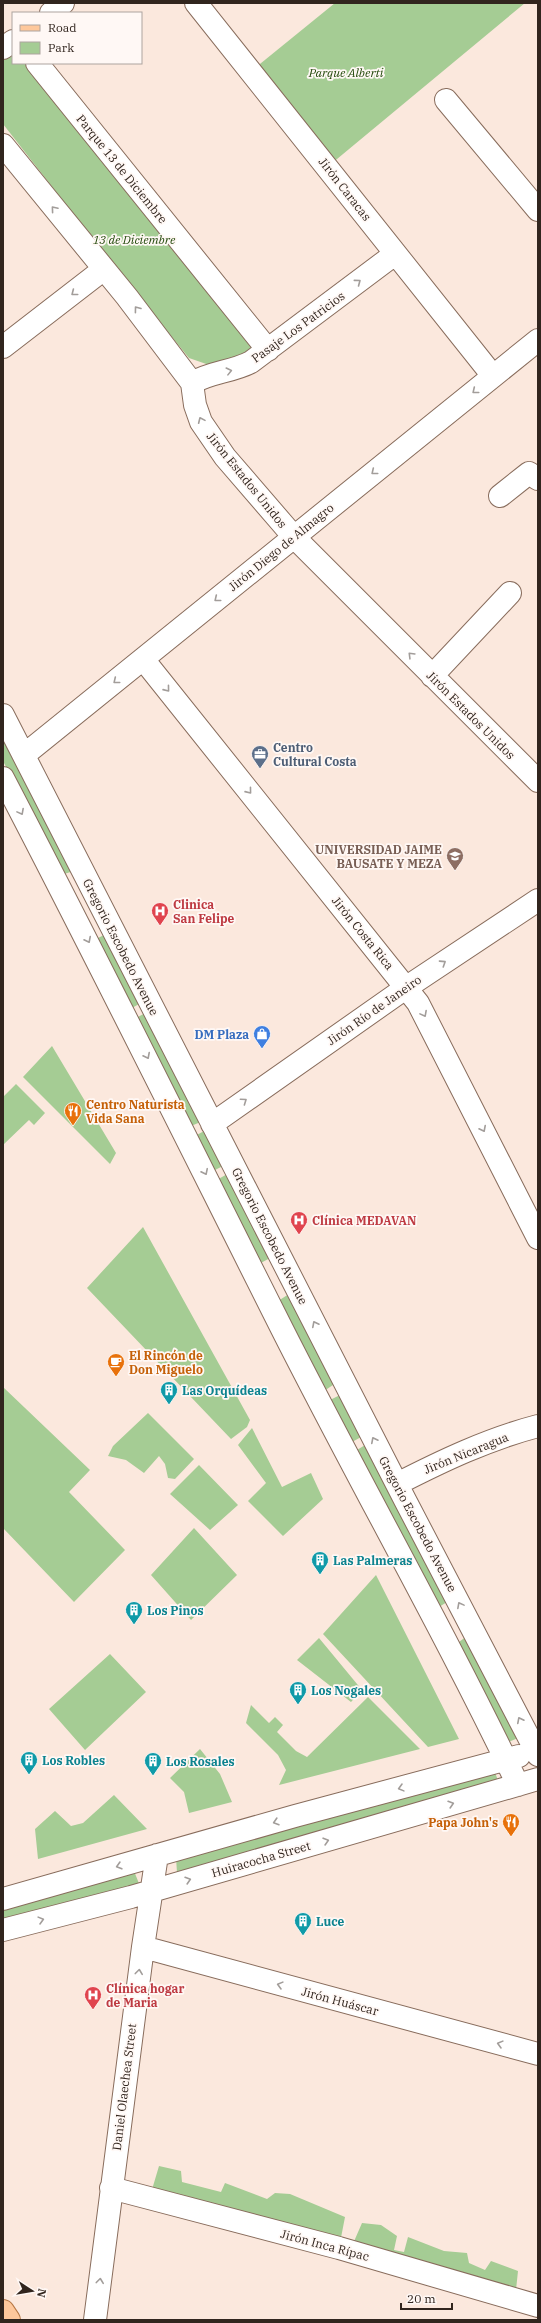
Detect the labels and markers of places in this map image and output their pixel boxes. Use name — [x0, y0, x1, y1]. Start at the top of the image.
place label: Centro Cultural Costa — [273, 740, 357, 769]
office icon: Centro Cultural Costa — [250, 744, 270, 769]
place label: UNIVERSIDAD JAIME BAUSATE Y MEZA — [315, 842, 443, 871]
school or university icon: UNIVERSIDAD JAIME BAUSATE Y MEZA — [445, 846, 465, 871]
place label: Clinica San Felipe — [173, 897, 235, 926]
hospital icon: Clinica San Felipe — [150, 901, 170, 926]
shop icon: DM Plaza — [252, 1024, 272, 1049]
place label: DM Plaza — [194, 1027, 249, 1042]
place label: Centro Naturista Vida Sana — [86, 1097, 185, 1126]
restaurant icon: Centro Naturista Vida Sana — [63, 1101, 83, 1126]
hospital icon: Clínica MEDAVAN — [289, 1210, 309, 1235]
place label: Clínica MEDAVAN — [312, 1213, 416, 1228]
place label: El Rincón de Don Miguelo — [129, 1348, 203, 1377]
cafe icon: El Rincón de Don Miguelo — [106, 1352, 126, 1377]
building icon: Las Orquídeas — [159, 1380, 179, 1405]
place label: Las Orquídeas — [182, 1383, 267, 1398]
building icon: Las Palmeras — [310, 1550, 330, 1575]
place label: Las Palmeras — [333, 1553, 412, 1568]
building icon: Los Pinos — [124, 1600, 144, 1625]
place label: Los Pinos — [147, 1603, 204, 1618]
building icon: Los Nogales — [288, 1680, 308, 1705]
place label: Los Nogales — [311, 1683, 381, 1698]
building icon: Los Robles — [19, 1750, 39, 1775]
building icon: Los Rosales — [143, 1751, 163, 1776]
place label: Los Robles — [42, 1753, 105, 1768]
place label: Los Rosales — [166, 1754, 235, 1769]
restaurant icon: Papa John's — [501, 1812, 521, 1837]
place label: Papa John's — [428, 1815, 498, 1830]
building icon: Luce — [293, 1911, 313, 1936]
place label: Luce — [316, 1914, 345, 1929]
place label: Clínica hogar de Maria — [106, 1981, 184, 2010]
hospital icon: Clínica hogar de Maria — [83, 1985, 103, 2010]

